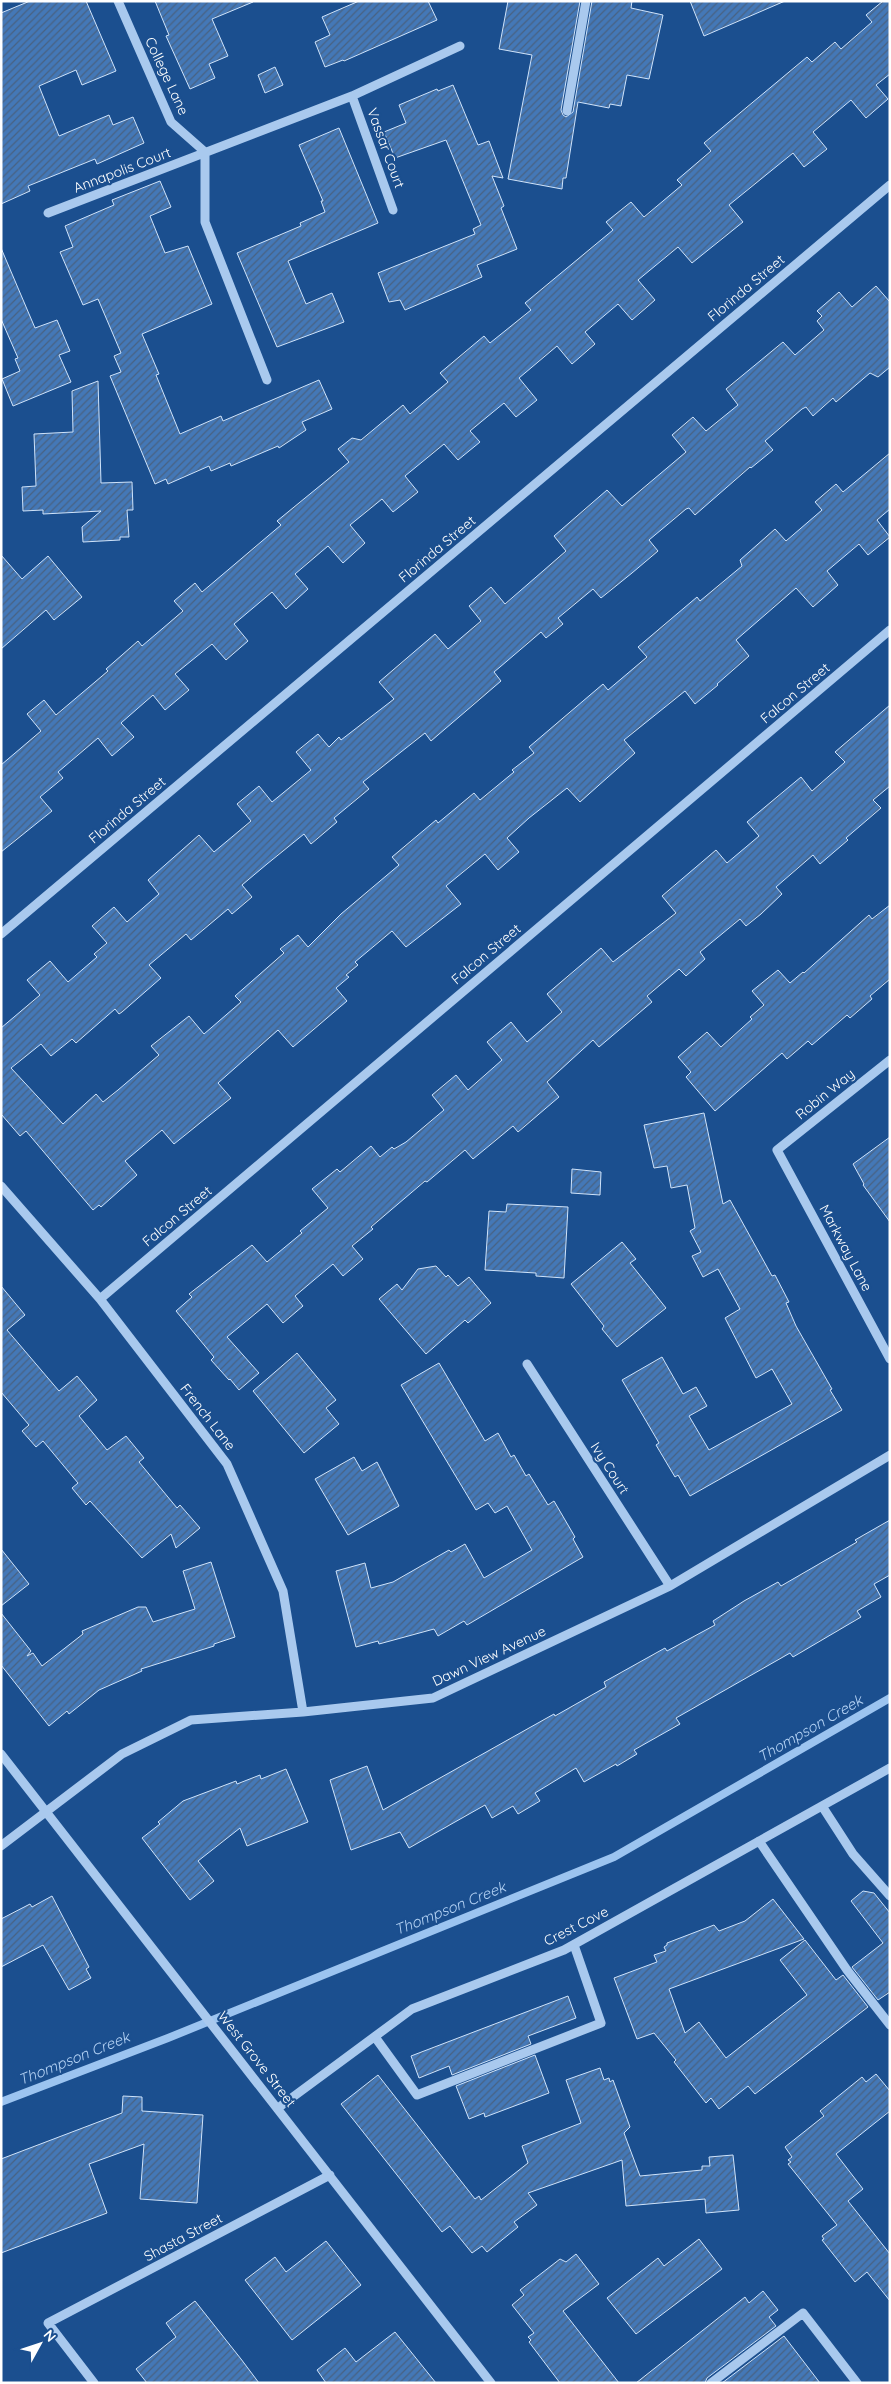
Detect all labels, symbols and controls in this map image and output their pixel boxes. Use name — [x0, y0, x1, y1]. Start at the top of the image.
street label: College Lane — [141, 34, 193, 118]
street label: Vassar Court — [363, 105, 409, 191]
street label: Annapolis Court — [71, 143, 174, 197]
street label: Florinda Street — [704, 250, 788, 325]
street label: Florinda Street — [395, 511, 479, 586]
street label: Falcon Street — [757, 659, 834, 727]
street label: Florinda Street — [85, 772, 169, 847]
street label: Falcon Street — [448, 920, 525, 988]
street label: Robin Way — [792, 1065, 858, 1123]
street label: Falcon Street — [139, 1182, 216, 1250]
street label: Markway Lane — [816, 1202, 876, 1295]
street label: French Lane — [176, 1380, 240, 1454]
street label: Ivy Court — [587, 1439, 634, 1498]
street label: Dawn View Avenue — [429, 1622, 549, 1690]
water label: Thompson Creek — [754, 1689, 868, 1766]
water label: Thompson Creek — [392, 1876, 510, 1939]
street label: Crest Cove — [541, 1902, 611, 1950]
street label: West Grove Street — [214, 2007, 300, 2111]
water label: Thompson Creek — [16, 2026, 134, 2089]
street label: Shasta Street — [141, 2209, 225, 2265]
north arrow — [15, 2319, 65, 2369]
text: N — [40, 2326, 60, 2345]

